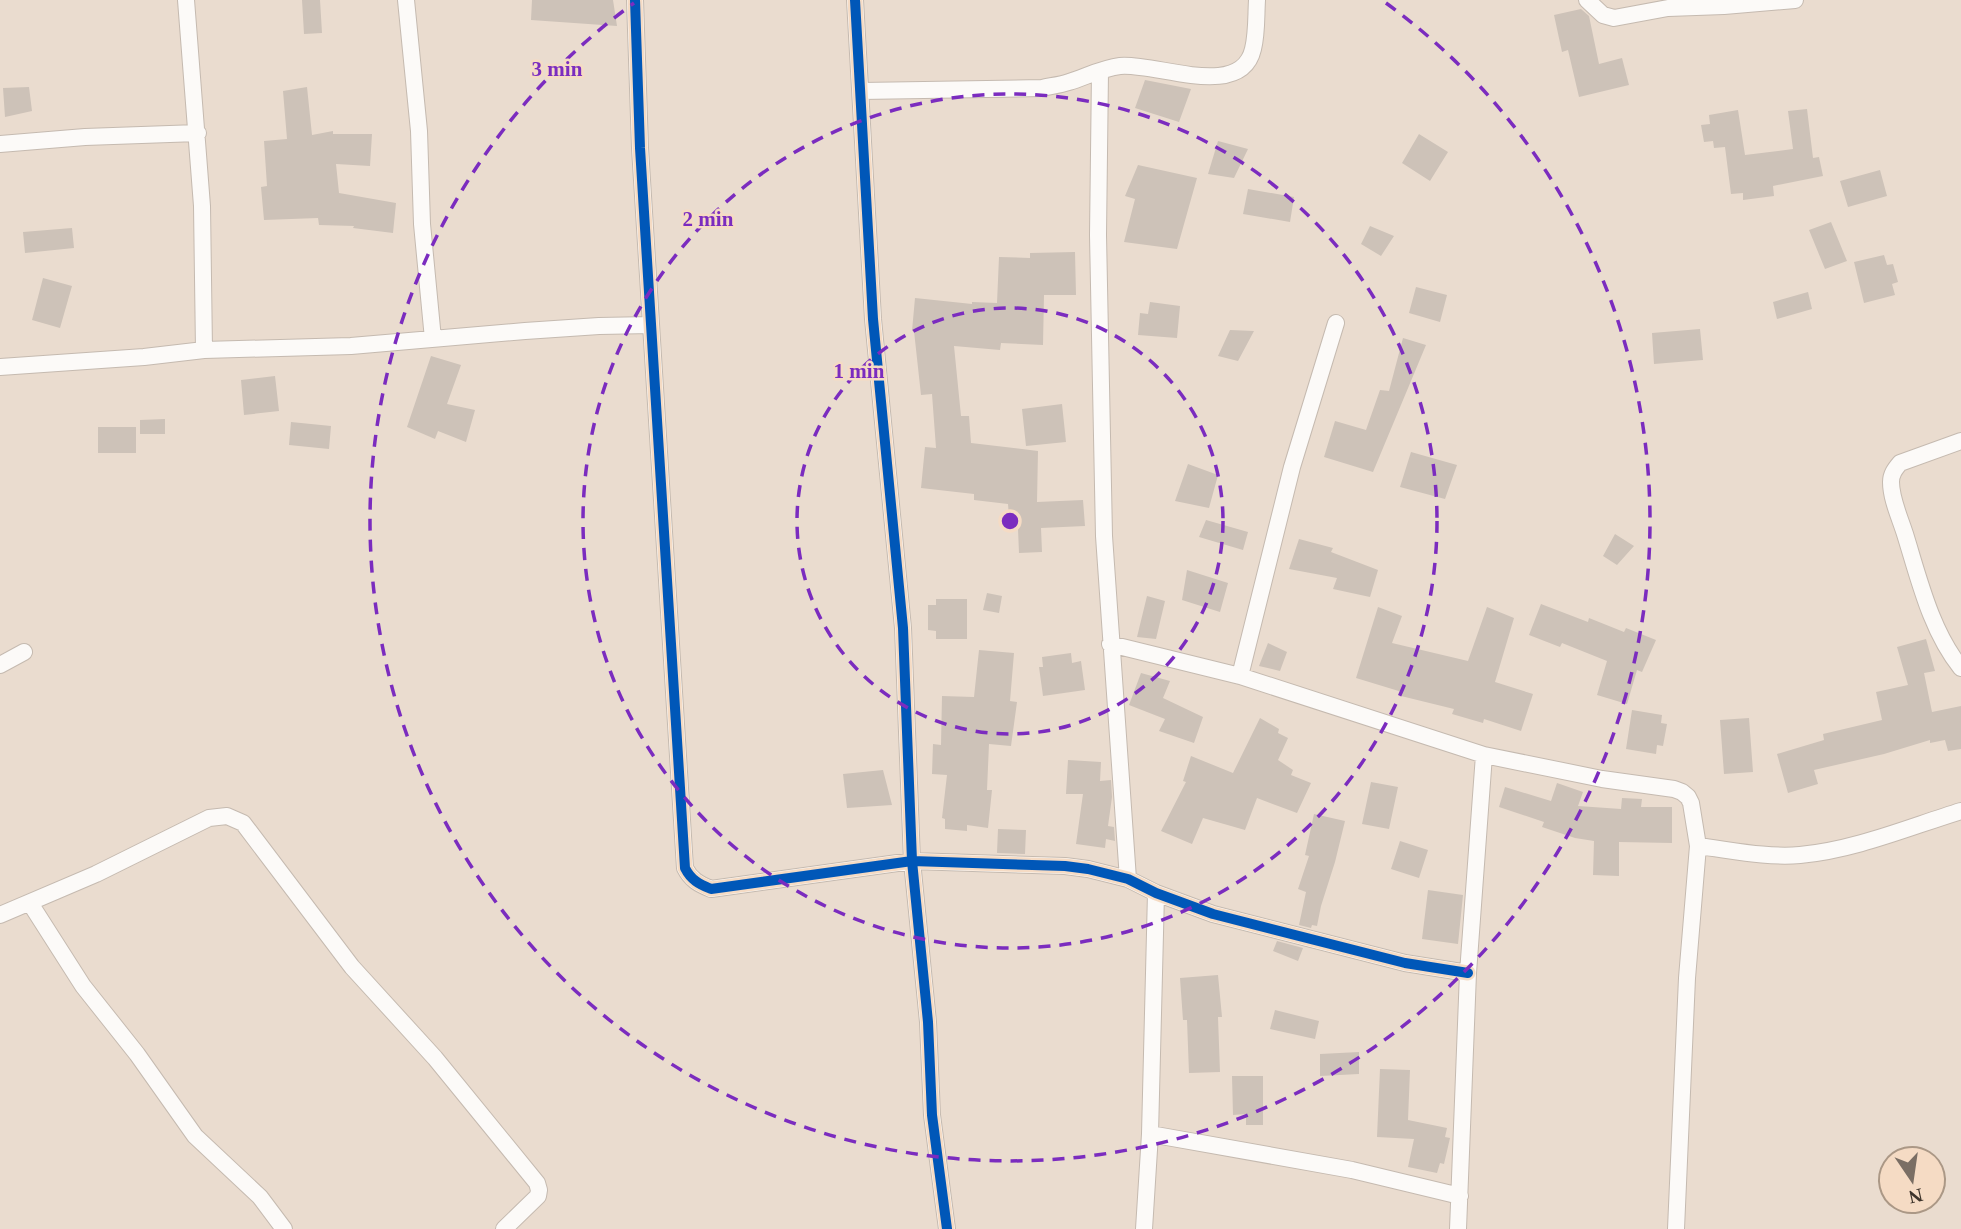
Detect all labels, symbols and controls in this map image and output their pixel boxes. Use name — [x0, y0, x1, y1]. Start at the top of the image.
text: 3 min — [532, 57, 583, 81]
text: 2 min — [683, 207, 734, 231]
text: 1 min — [834, 359, 885, 383]
centre of rings — [998, 509, 1022, 533]
north arrow — [1877, 1145, 1947, 1215]
text: N — [1906, 1184, 1925, 1208]

